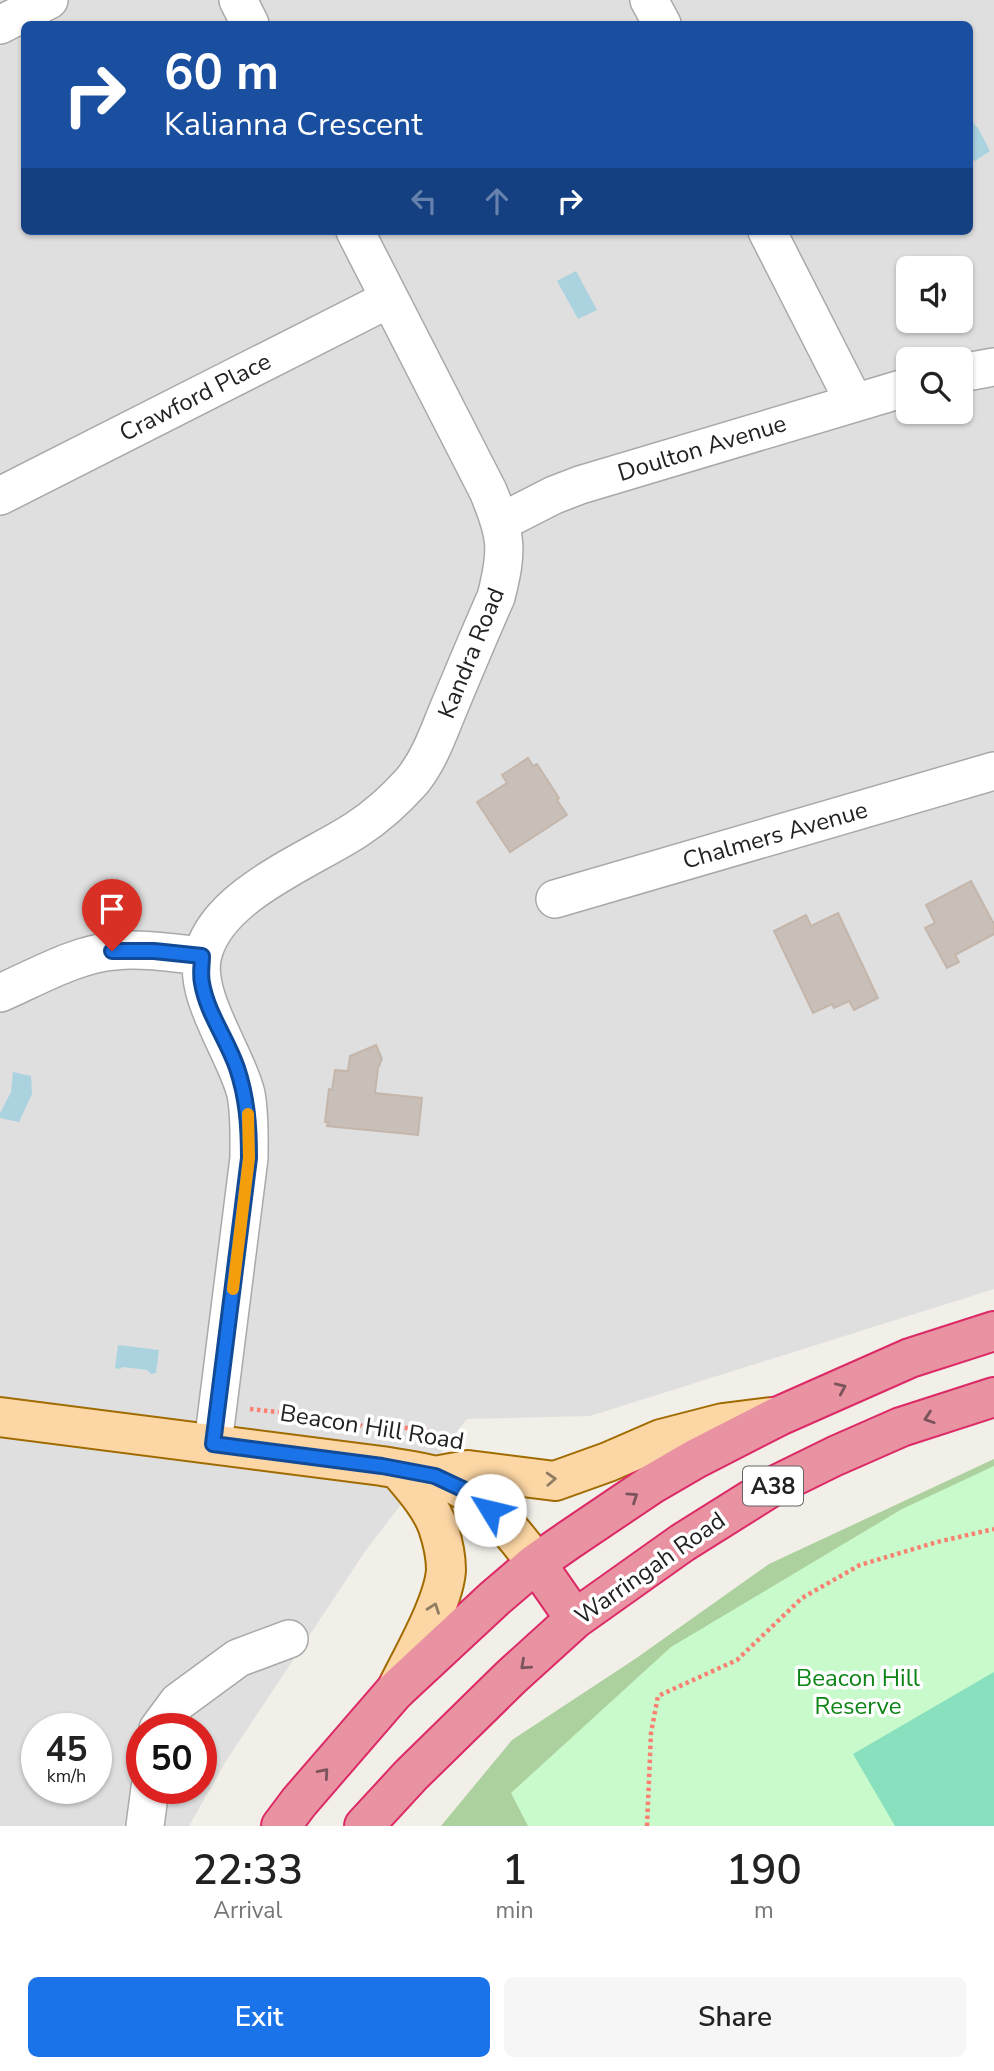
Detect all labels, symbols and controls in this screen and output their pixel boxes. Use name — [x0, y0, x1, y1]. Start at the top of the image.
text: 60 m — [164, 39, 279, 106]
icon: right — [49, 49, 140, 140]
text: Kalianna Crescent — [164, 103, 422, 146]
icon: left — [405, 182, 443, 220]
icon: ahead — [478, 182, 516, 220]
icon: right — [551, 182, 589, 220]
map controls — [896, 256, 973, 424]
button: sound — [896, 256, 973, 333]
street label: Crawford Place — [114, 345, 276, 449]
button: search — [896, 347, 973, 424]
street label: Doulton Avenue — [614, 407, 790, 489]
street label: Kandra Road — [430, 583, 512, 723]
street label: Chalmers Avenue — [679, 793, 871, 877]
pin — [82, 879, 142, 951]
icon: arrive — [93, 890, 131, 928]
one-way arrow — [834, 1382, 846, 1396]
street label: Beacon Hill Road — [278, 1397, 466, 1457]
one-way arrow — [923, 1410, 936, 1424]
road number: A38 — [743, 1466, 803, 1506]
one-way arrow — [546, 1471, 557, 1486]
position arrow — [453, 1473, 527, 1547]
one-way arrow — [625, 1493, 638, 1505]
street label: Warringah Road — [569, 1504, 731, 1632]
one-way arrow — [426, 1602, 440, 1614]
one-way arrow — [520, 1657, 533, 1669]
park label: Beacon Hill Reserve — [796, 1662, 920, 1722]
speed limit sign: 50 — [126, 1713, 217, 1804]
text: 45 — [45, 1726, 88, 1773]
text: km/h — [47, 1764, 86, 1788]
one-way arrow — [316, 1768, 328, 1781]
text: 22:33 — [192, 1842, 303, 1899]
text: 1 — [502, 1842, 527, 1899]
text: 190 — [726, 1842, 802, 1899]
text: Arrival — [213, 1895, 282, 1926]
text: min — [496, 1895, 534, 1926]
text: m — [754, 1895, 774, 1926]
button: Exit — [28, 1977, 490, 2057]
button: Share — [504, 1977, 966, 2057]

